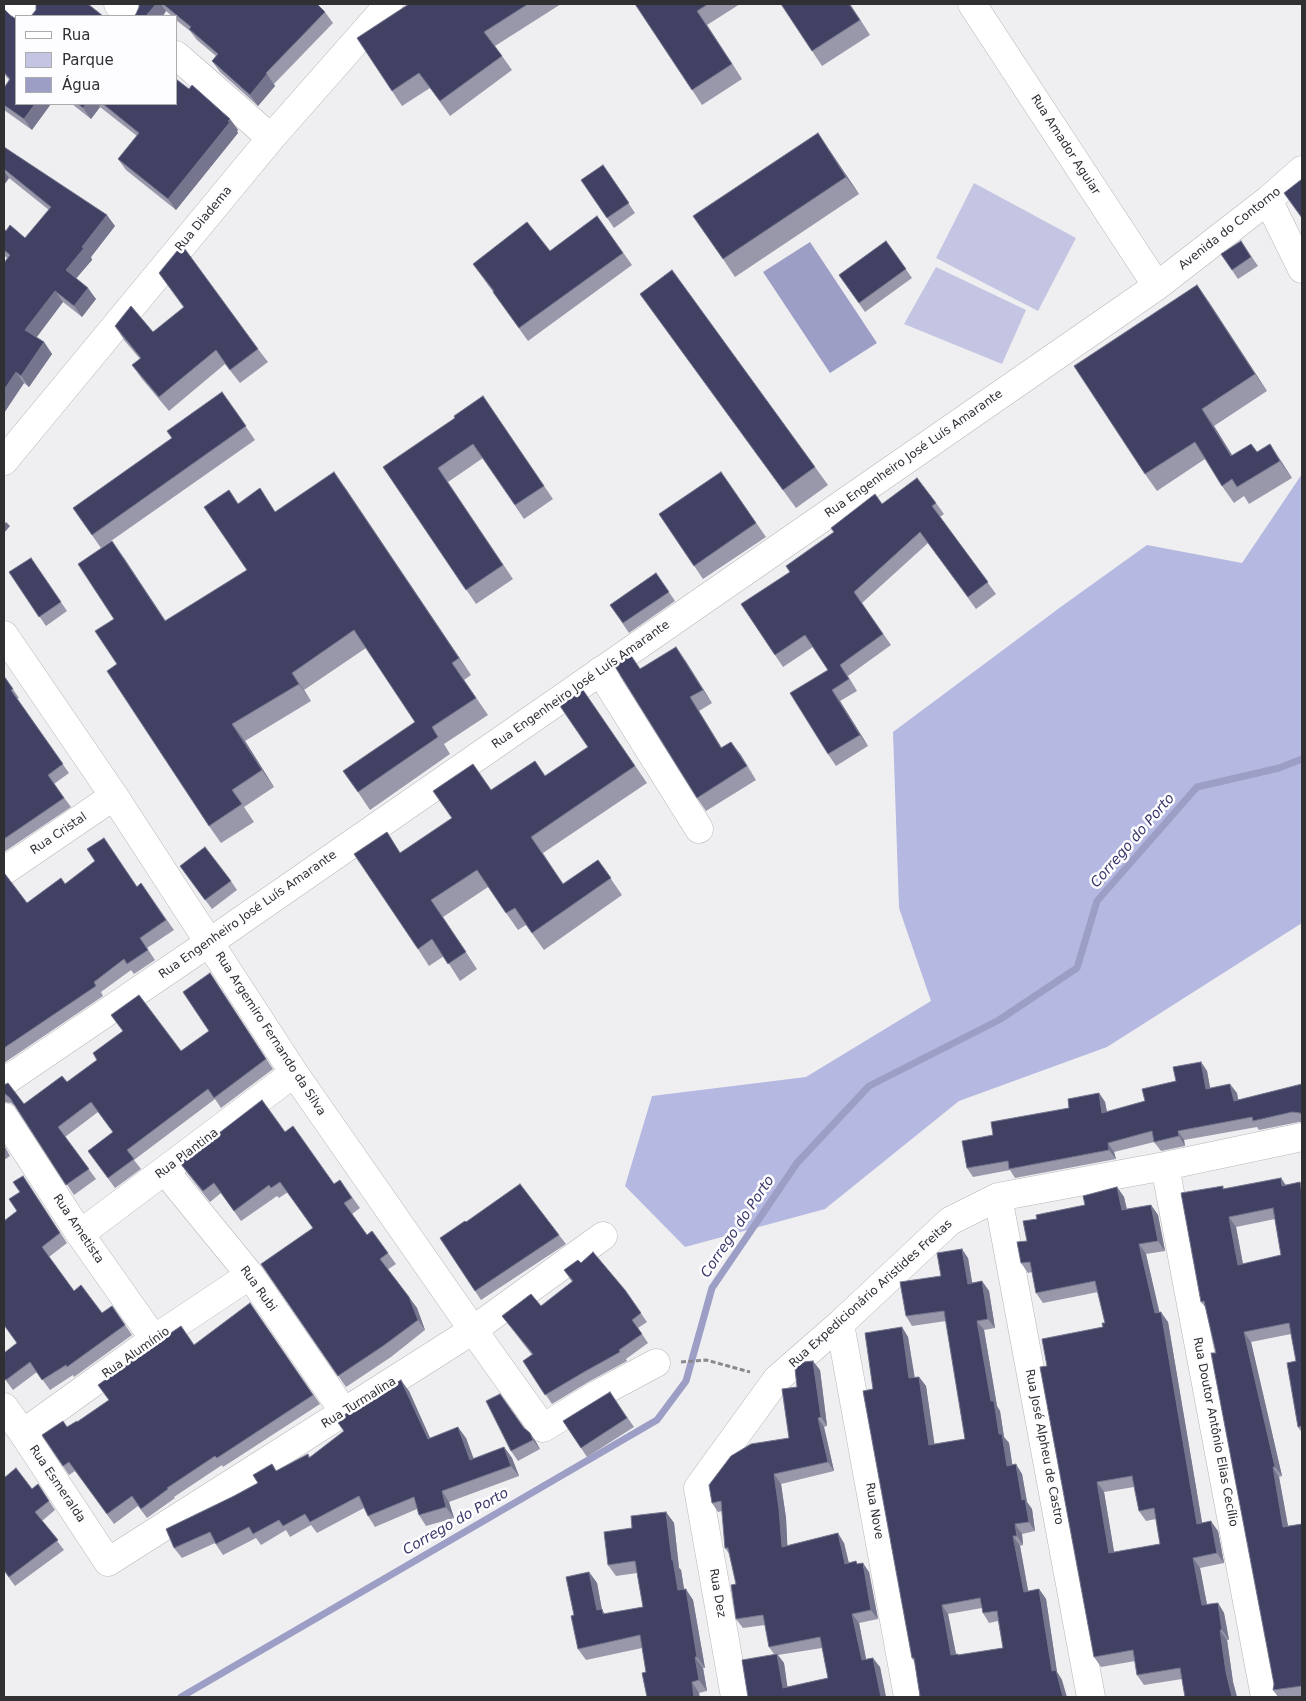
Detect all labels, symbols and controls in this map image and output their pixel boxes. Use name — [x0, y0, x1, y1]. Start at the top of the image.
legend — [15, 15, 178, 105]
text: Rua — [62, 26, 90, 44]
text: Parque — [62, 51, 114, 69]
text: Água — [62, 76, 100, 94]
street label: Rua Amador Aguiar — [1027, 92, 1103, 198]
street label: Rua Diadema — [173, 184, 235, 254]
street label: Avenida do Contorno — [1176, 185, 1284, 273]
street label: Rua Engenheiro José Luís Amarante — [822, 387, 1006, 521]
street label: Rua Engenheiro José Luís Amarante — [489, 618, 673, 752]
water label: Corrego do Porto — [1088, 791, 1178, 891]
street label: Rua Cristal — [28, 810, 90, 858]
street label: Rua Engenheiro José Luís Amarante — [156, 848, 340, 982]
street label: Rua Argemiro Fernando da Silva — [212, 949, 328, 1119]
street label: Rua Plantina — [153, 1126, 221, 1182]
water label: Corrego do Porto — [698, 1173, 778, 1281]
street label: Rua Ametista — [50, 1192, 106, 1266]
street label: Rua Expedicionário Aristides Freitas — [787, 1217, 955, 1371]
street label: Rua Rubi — [237, 1263, 279, 1315]
street label: Rua Alumínio — [100, 1324, 172, 1382]
street label: Rua Doutor Antônio Elias Cecílio — [1190, 1336, 1240, 1528]
street label: Rua José Alpheu de Castro — [1022, 1368, 1066, 1526]
street label: Rua Turmalina — [319, 1374, 399, 1432]
street label: Rua Esmeralda — [26, 1443, 88, 1525]
street label: Rua Nove — [862, 1481, 886, 1541]
water label: Corrego do Porto — [400, 1485, 512, 1559]
street label: Rua Dez — [706, 1567, 728, 1619]

